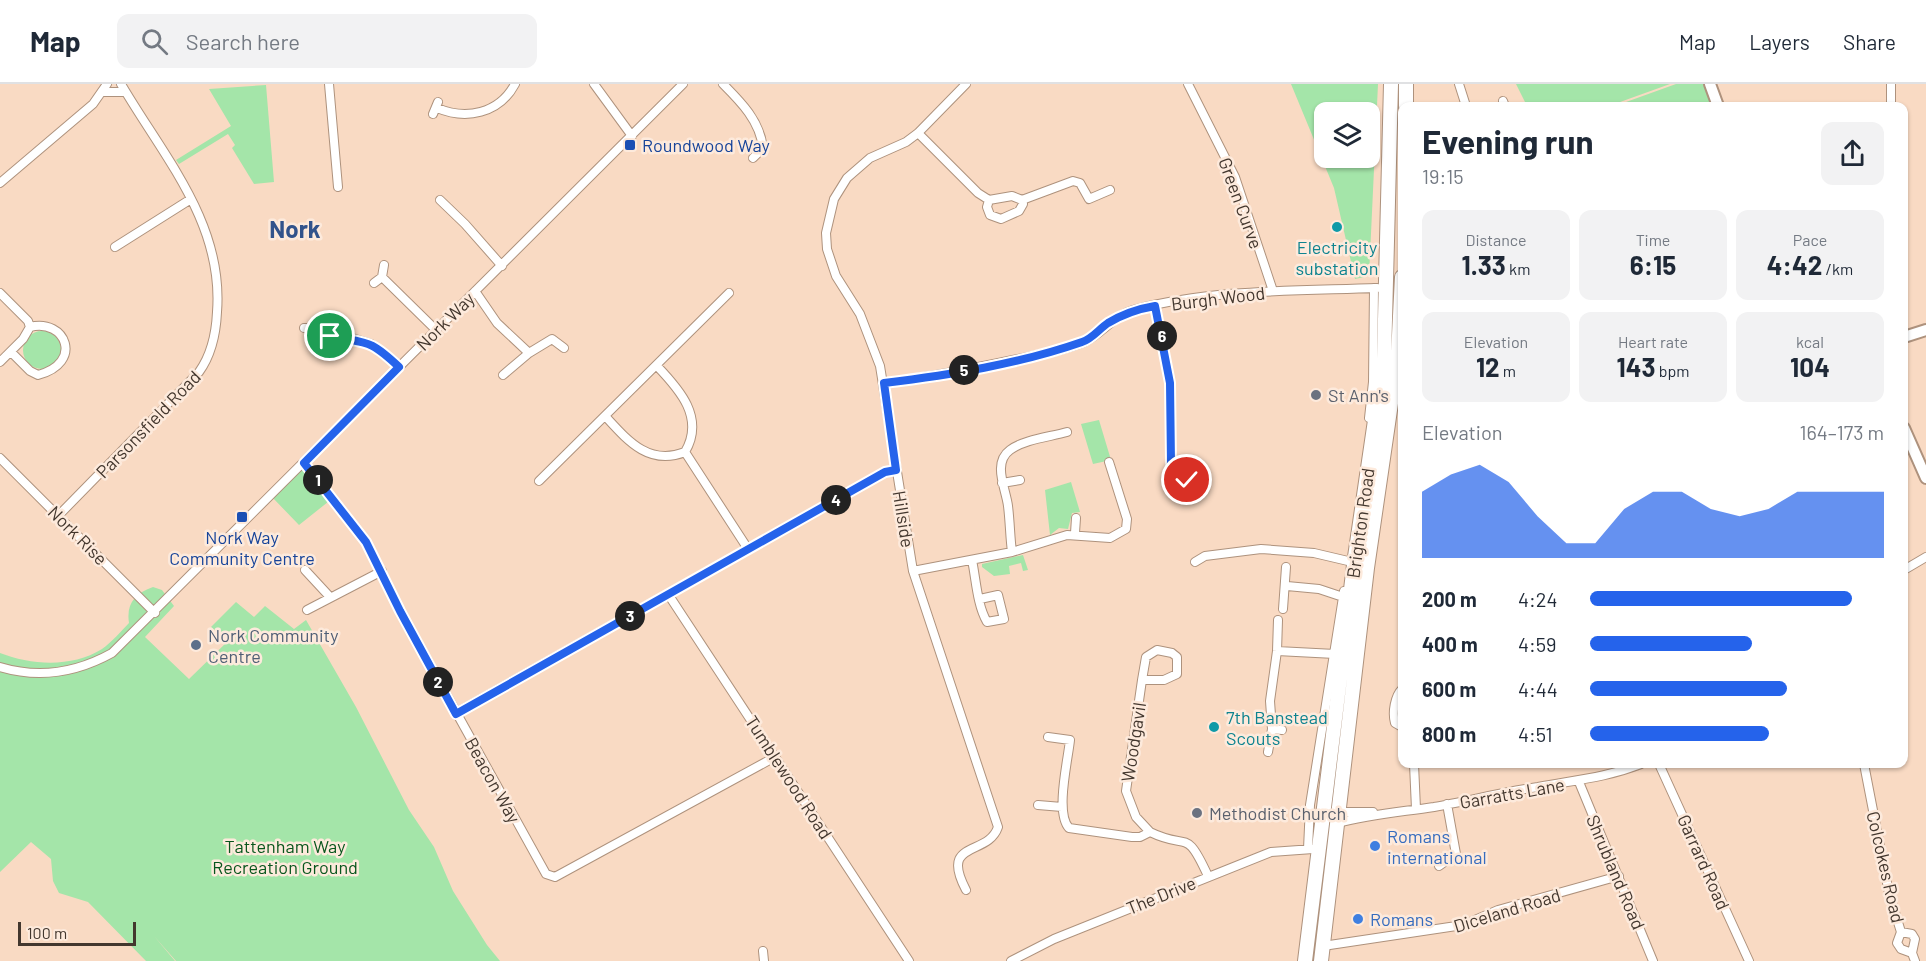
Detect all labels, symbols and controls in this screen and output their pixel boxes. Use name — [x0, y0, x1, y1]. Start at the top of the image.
search box — [117, 14, 537, 68]
text: Map — [30, 24, 81, 58]
icon: search — [138, 25, 171, 58]
text: Search here — [186, 28, 300, 54]
text: Map — [1679, 29, 1716, 54]
text: Layers — [1749, 29, 1810, 54]
text: Share — [1843, 29, 1896, 54]
map controls — [1314, 102, 1380, 168]
button: layers — [1314, 102, 1380, 168]
text: Evening run — [1422, 121, 1594, 161]
button: share — [1821, 122, 1884, 185]
place label: Roundwood Way — [642, 134, 770, 156]
marker: Roundwood Way — [623, 138, 637, 152]
street label: Green Curve — [1214, 154, 1268, 252]
text: 19:15 — [1422, 164, 1463, 188]
district label: Nork — [269, 214, 321, 243]
marker: Electricity substation — [1330, 220, 1344, 234]
text: Distance — [1466, 230, 1526, 249]
text: Time — [1636, 230, 1670, 249]
text: Pace — [1793, 230, 1827, 249]
place label: Electricity substation — [1295, 236, 1379, 279]
text: 1.33 — [1462, 249, 1506, 280]
text: 6:15 — [1630, 249, 1676, 280]
text: 4:42 — [1767, 249, 1822, 280]
text: km — [1506, 259, 1530, 278]
text: /km — [1822, 259, 1853, 278]
street label: Burgh Wood — [1170, 281, 1266, 315]
street label: Nork Way — [411, 287, 479, 355]
pin — [304, 310, 355, 361]
icon: arrive — [313, 319, 346, 352]
pin: 6 — [1147, 321, 1177, 351]
text: 6 — [1158, 326, 1166, 345]
text: Elevation — [1464, 332, 1528, 351]
text: Heart rate — [1618, 332, 1688, 351]
text: kcal — [1796, 332, 1824, 351]
text: 12 — [1476, 351, 1500, 382]
text: 143 — [1617, 351, 1655, 382]
text: 104 — [1790, 351, 1830, 382]
pin: 5 — [949, 355, 979, 385]
text: 5 — [960, 360, 968, 379]
text: m — [1500, 361, 1516, 380]
text: bpm — [1655, 361, 1690, 380]
street label: Parsonsfield Road — [91, 366, 205, 482]
place label: St Ann's — [1328, 384, 1389, 406]
marker: St Ann's — [1309, 388, 1323, 402]
text: Elevation — [1422, 420, 1503, 444]
text: 164–173 m — [1799, 420, 1884, 444]
pin — [1161, 454, 1212, 505]
icon: check — [1170, 463, 1203, 496]
pin: 1 — [303, 465, 333, 495]
street label: Brighton Road — [1341, 467, 1379, 579]
text: 1 — [315, 470, 321, 489]
pin: 4 — [821, 485, 851, 515]
street label: Hillside — [889, 489, 919, 549]
text: 4 — [831, 490, 841, 509]
street label: Nork Rise — [44, 501, 112, 569]
marker: Nork Way Community Centre — [235, 510, 249, 524]
place label: Nork Way Community Centre — [169, 526, 315, 569]
text: 200 m — [1422, 587, 1477, 611]
text: 4:24 — [1518, 587, 1558, 611]
pin: 3 — [615, 601, 645, 631]
text: 3 — [626, 606, 634, 625]
place label: Nork Community Centre — [208, 624, 338, 667]
text: 400 m — [1422, 632, 1478, 656]
text: 4:59 — [1518, 632, 1557, 656]
marker: Nork Community Centre — [189, 638, 203, 652]
pin: 2 — [423, 667, 453, 697]
text: 2 — [434, 672, 442, 691]
text: 600 m — [1422, 677, 1476, 701]
text: 4:44 — [1518, 677, 1558, 701]
street label: Woodgavil — [1116, 701, 1150, 783]
place label: 7th Banstead Scouts — [1226, 706, 1328, 749]
street label: Tumblewood Road — [741, 711, 837, 843]
marker: 7th Banstead Scouts — [1207, 720, 1221, 734]
text: 800 m — [1422, 722, 1476, 746]
text: 4:51 — [1518, 722, 1553, 746]
street label: Beacon Way — [460, 733, 526, 827]
street label: Garratts Lane — [1458, 773, 1566, 813]
place label: Methodist Church — [1209, 802, 1346, 824]
marker: Methodist Church — [1190, 806, 1204, 820]
street label: Colcokes Road — [1862, 809, 1910, 925]
street label: Shrubland Road — [1582, 811, 1650, 933]
street label: Garrard Road — [1673, 811, 1735, 913]
place label: Romans international — [1387, 825, 1487, 868]
park label: Tattenham Way Recreation Ground — [212, 835, 358, 878]
marker: Romans international — [1368, 839, 1382, 853]
street label: The Drive — [1123, 871, 1199, 919]
street label: Diceland Road — [1451, 883, 1563, 937]
place label: Romans — [1370, 908, 1433, 930]
marker: Romans — [1351, 912, 1365, 926]
scale bar — [18, 919, 136, 946]
text: 100 m — [27, 923, 67, 942]

